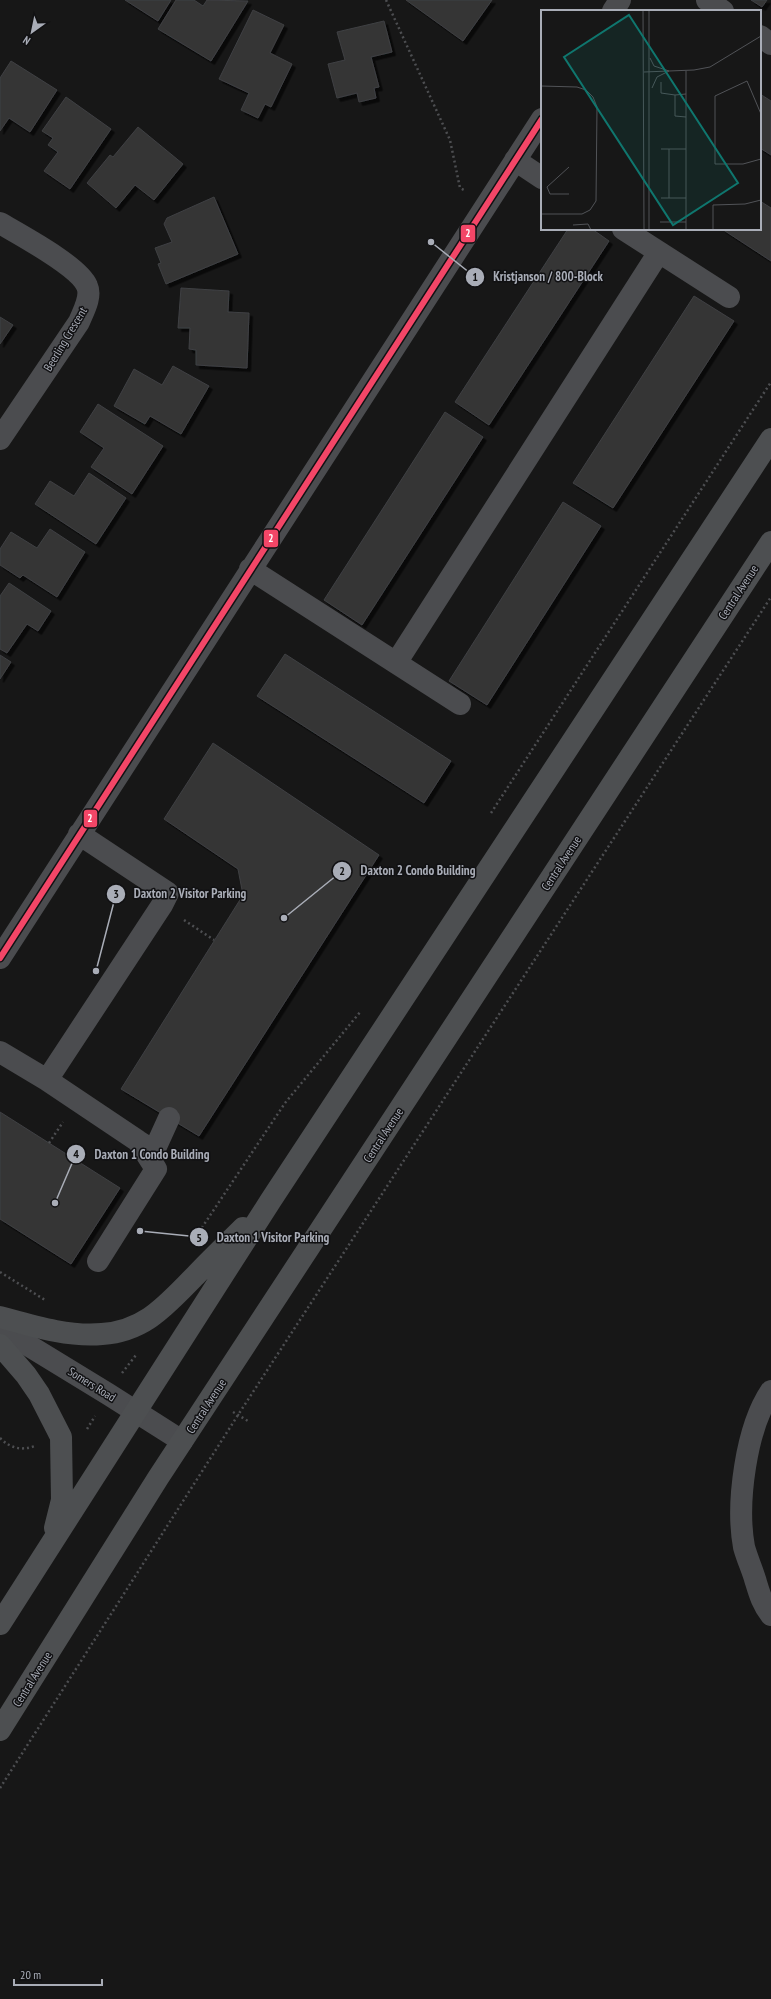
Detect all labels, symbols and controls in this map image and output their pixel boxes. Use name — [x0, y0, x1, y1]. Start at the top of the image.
inset map — [541, 10, 761, 230]
north arrow — [12, 12, 52, 52]
text: N — [20, 33, 33, 48]
line badge: 2 — [460, 224, 476, 243]
text: 2 — [465, 226, 471, 240]
callout: Kristjanson / 800-Block — [465, 264, 611, 289]
text: Kristjanson / 800-Block — [493, 268, 603, 285]
text: 1 — [472, 269, 478, 284]
street label: Beerling Crescent — [40, 304, 90, 374]
line badge: 2 — [263, 529, 279, 548]
text: 2 — [268, 531, 274, 545]
street label: Central Avenue — [715, 562, 761, 622]
line badge: 2 — [83, 809, 98, 828]
text: 2 — [87, 811, 93, 825]
street label: Central Avenue — [538, 833, 584, 893]
callout: Daxton 2 Condo Building — [332, 858, 483, 883]
text: Daxton 2 Condo Building — [361, 862, 476, 879]
text: 2 — [339, 863, 345, 878]
callout: Daxton 2 Visitor Parking — [106, 881, 255, 906]
text: Daxton 2 Visitor Parking — [134, 885, 247, 902]
text: 3 — [113, 886, 119, 901]
street label: Central Avenue — [360, 1105, 406, 1165]
callout: Daxton 1 Condo Building — [66, 1141, 217, 1166]
text: 4 — [73, 1146, 79, 1161]
text: Daxton 1 Condo Building — [95, 1146, 210, 1163]
callout: Daxton 1 Visitor Parking — [189, 1225, 338, 1250]
text: Daxton 1 Visitor Parking — [217, 1229, 330, 1246]
text: 5 — [196, 1230, 202, 1245]
street label: Somers Road — [65, 1363, 119, 1405]
street label: Central Avenue — [183, 1376, 229, 1436]
street label: Central Avenue — [9, 1649, 55, 1709]
scale bar — [14, 1961, 102, 1987]
text: 20 m — [20, 1967, 41, 1982]

